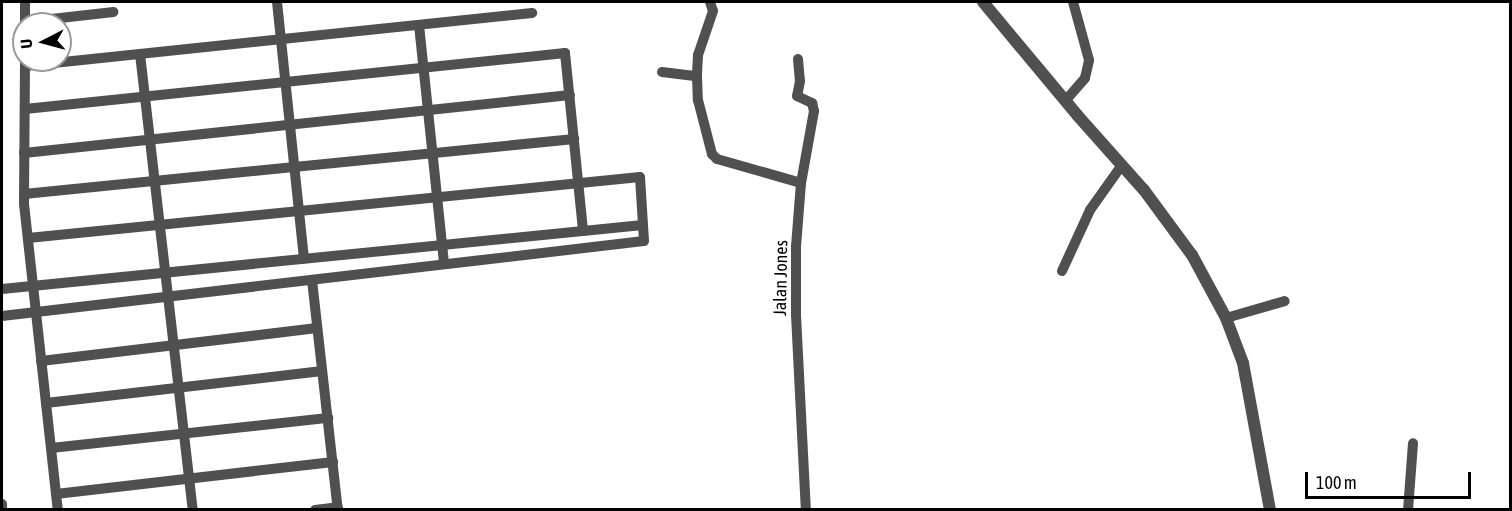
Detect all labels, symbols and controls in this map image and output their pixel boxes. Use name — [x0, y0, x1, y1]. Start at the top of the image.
north arrow — [12, 12, 72, 72]
text: U — [17, 38, 36, 49]
street label: Jalan Jones — [770, 240, 792, 316]
scale bar — [1308, 460, 1474, 498]
text: 100 m — [1316, 472, 1357, 493]

